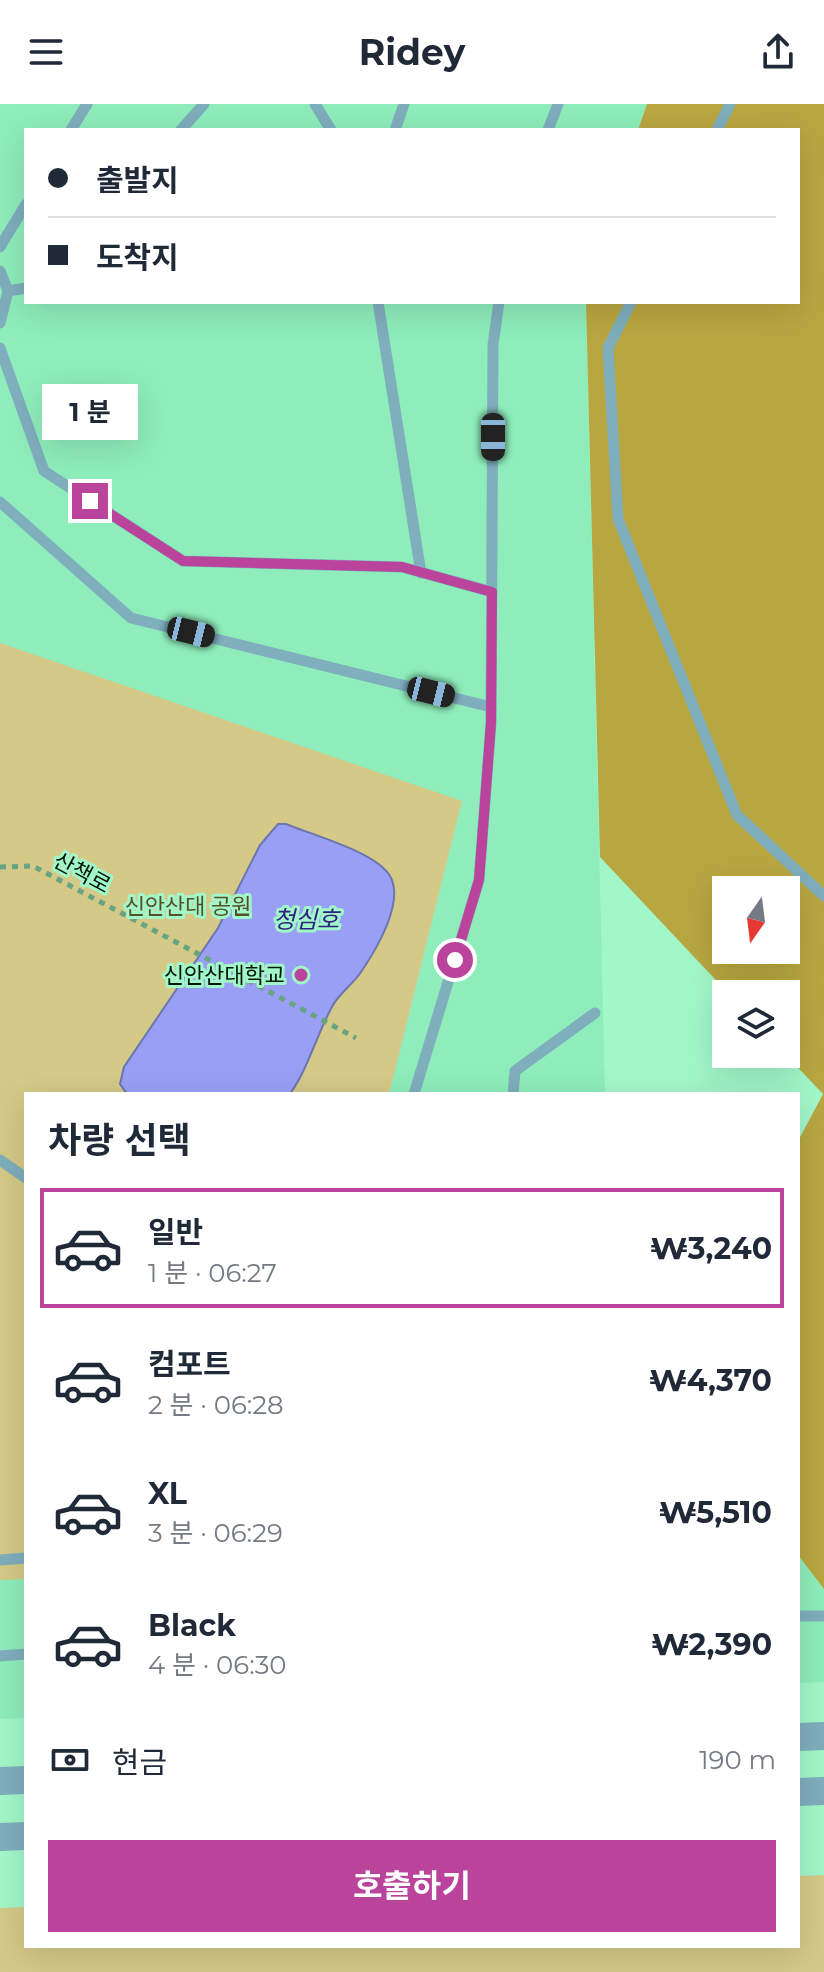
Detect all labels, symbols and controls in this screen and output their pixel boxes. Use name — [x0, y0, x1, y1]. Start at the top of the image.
icon: menu — [24, 30, 68, 74]
text: Ridey — [359, 30, 465, 74]
icon: share — [756, 30, 800, 74]
text: 출발지 — [96, 162, 179, 199]
text: 도착지 — [96, 239, 179, 276]
callout: 1 분 — [42, 385, 138, 441]
text: 1 분 — [69, 396, 111, 428]
car — [481, 413, 505, 461]
route end — [72, 483, 108, 519]
car — [165, 615, 217, 649]
car — [405, 675, 457, 709]
street label: 산책로 — [49, 847, 115, 899]
north arrow — [712, 876, 800, 964]
map controls — [712, 876, 800, 1068]
park label: 신안산대 공원 — [124, 893, 252, 920]
water label: 청심호 — [273, 905, 341, 934]
route start — [437, 942, 473, 978]
place label: 신안산대학교 — [164, 962, 285, 989]
marker: 신안산대학교 — [292, 966, 310, 984]
button: layers — [712, 980, 800, 1068]
text: 차량 선택 — [48, 1118, 191, 1162]
icon: car — [52, 1212, 124, 1284]
text: 일반 — [148, 1214, 203, 1251]
text: ₩3,240 — [650, 1230, 772, 1267]
text: 1 분 · 06:27 — [148, 1257, 277, 1289]
icon: car — [52, 1344, 124, 1416]
text: 컴포트 — [148, 1346, 231, 1383]
text: ₩4,370 — [649, 1362, 772, 1399]
text: 2 분 · 06:28 — [148, 1389, 284, 1421]
text: XL — [148, 1475, 187, 1512]
icon: car — [52, 1476, 124, 1548]
text: ₩5,510 — [659, 1494, 772, 1531]
text: 3 분 · 06:29 — [148, 1517, 283, 1549]
text: Black — [148, 1607, 236, 1644]
icon: car — [52, 1608, 124, 1680]
text: ₩2,390 — [651, 1626, 772, 1663]
text: 4 분 · 06:30 — [148, 1649, 287, 1681]
icon: cash — [48, 1738, 92, 1782]
text: 현금 — [112, 1744, 167, 1781]
text: 190 m — [699, 1744, 776, 1776]
button: 호출하기 — [48, 1840, 776, 1932]

